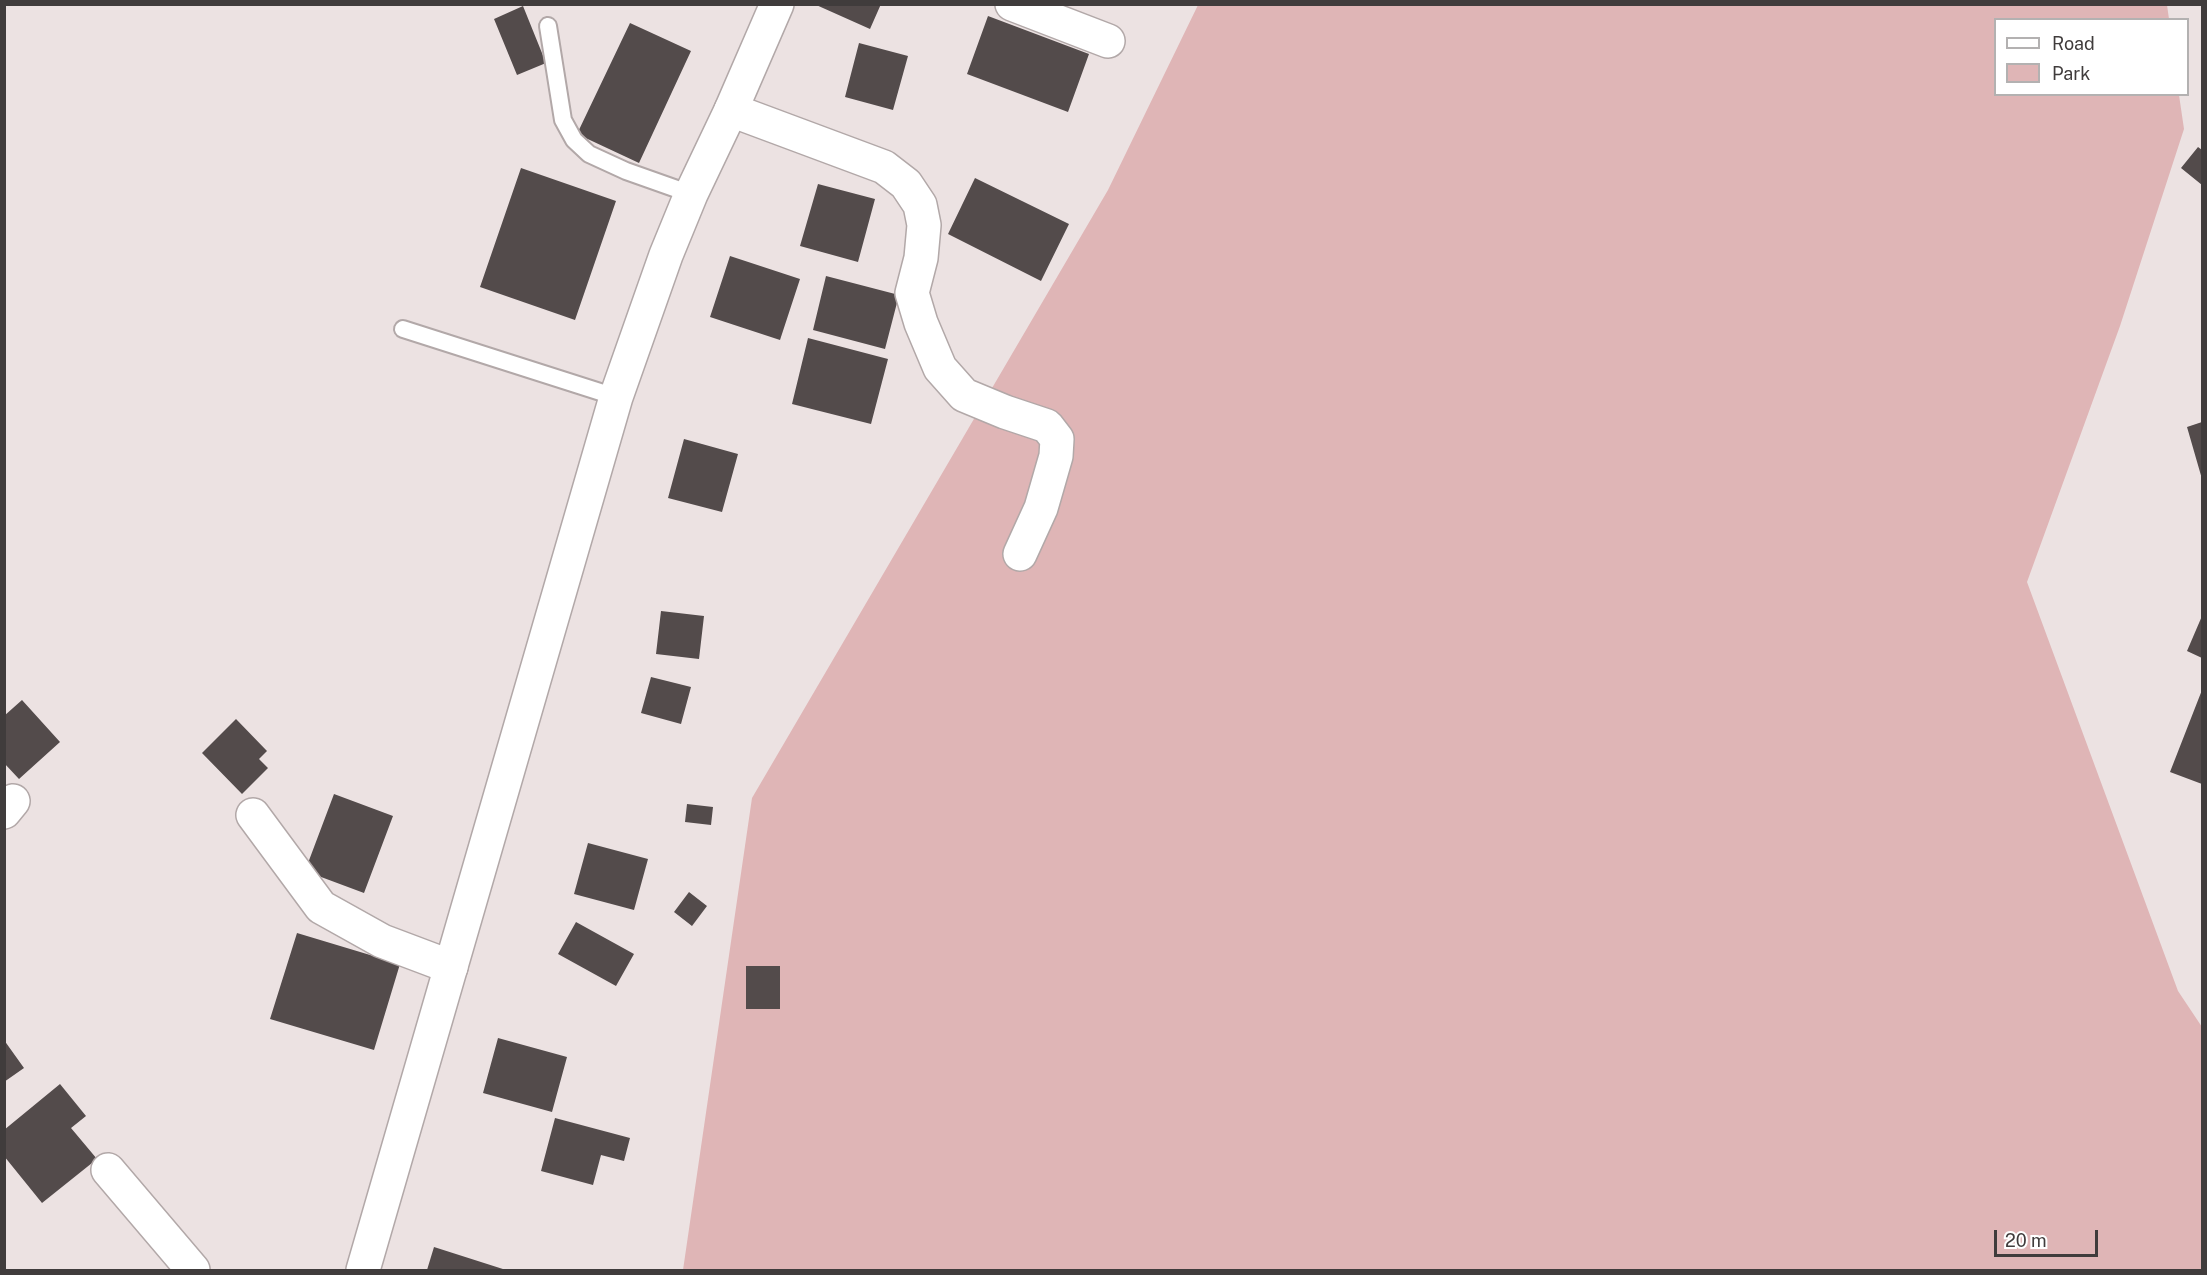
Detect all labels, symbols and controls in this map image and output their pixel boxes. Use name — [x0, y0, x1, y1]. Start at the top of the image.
legend — [1994, 18, 2189, 96]
text: Road — [2052, 33, 2095, 54]
text: Park — [2052, 63, 2090, 84]
scale bar — [1997, 1218, 2100, 1256]
text: 20 m — [2005, 1230, 2047, 1251]

